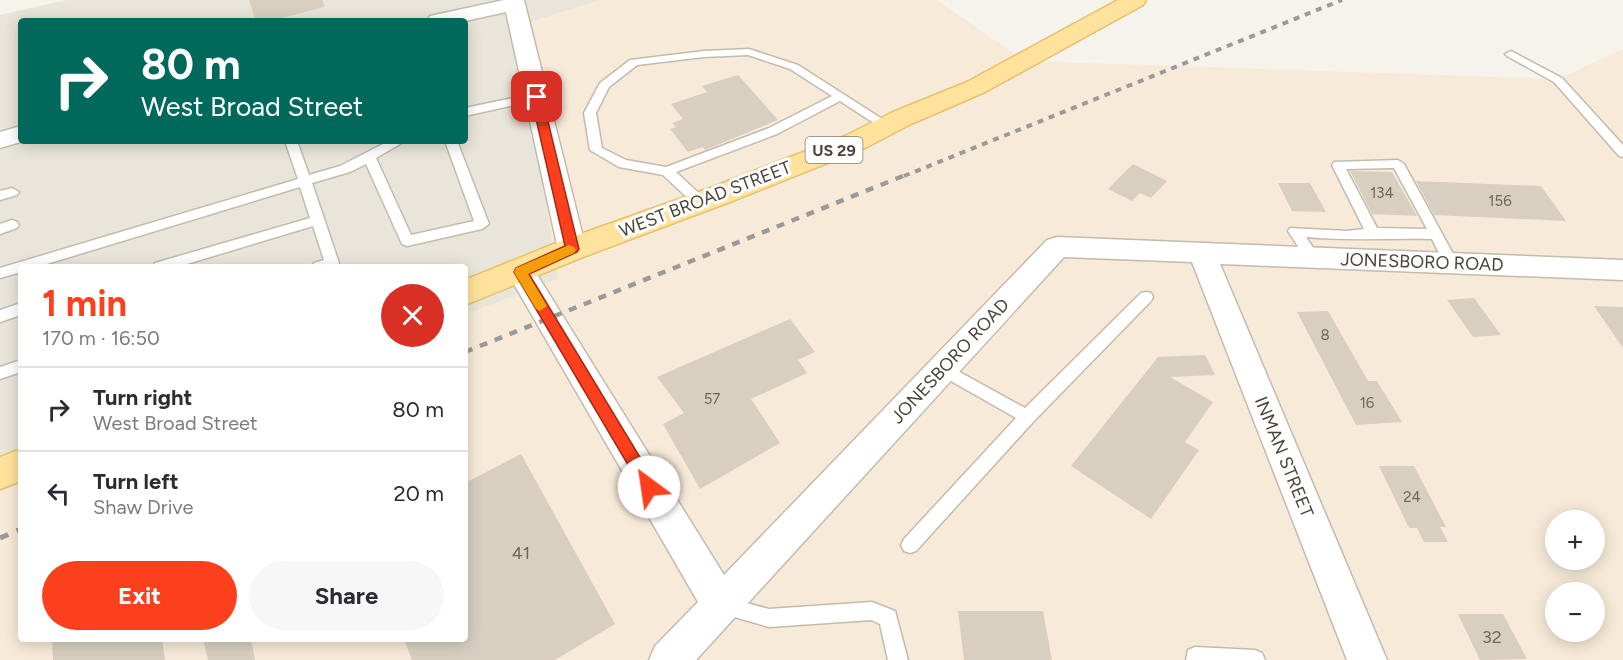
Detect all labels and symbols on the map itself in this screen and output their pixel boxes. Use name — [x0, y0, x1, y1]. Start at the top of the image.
pin — [511, 71, 562, 122]
road number: US 29 — [806, 137, 862, 163]
street label: WEST BROAD STREET — [616, 156, 794, 242]
house number: 134 — [1370, 184, 1394, 202]
house number: 156 — [1488, 192, 1512, 210]
street label: JONESBORO ROAD — [1340, 248, 1504, 276]
street label: JONESBORO ROAD — [886, 294, 1014, 428]
house number: 8 — [1320, 326, 1330, 344]
house number: 57 — [704, 390, 720, 408]
street label: INMAN STREET — [1250, 393, 1318, 521]
house number: 16 — [1360, 394, 1375, 412]
position arrow — [617, 455, 681, 519]
house number: 24 — [1403, 488, 1421, 506]
house number: 41 — [512, 542, 530, 564]
house number: 32 — [1482, 626, 1502, 648]

